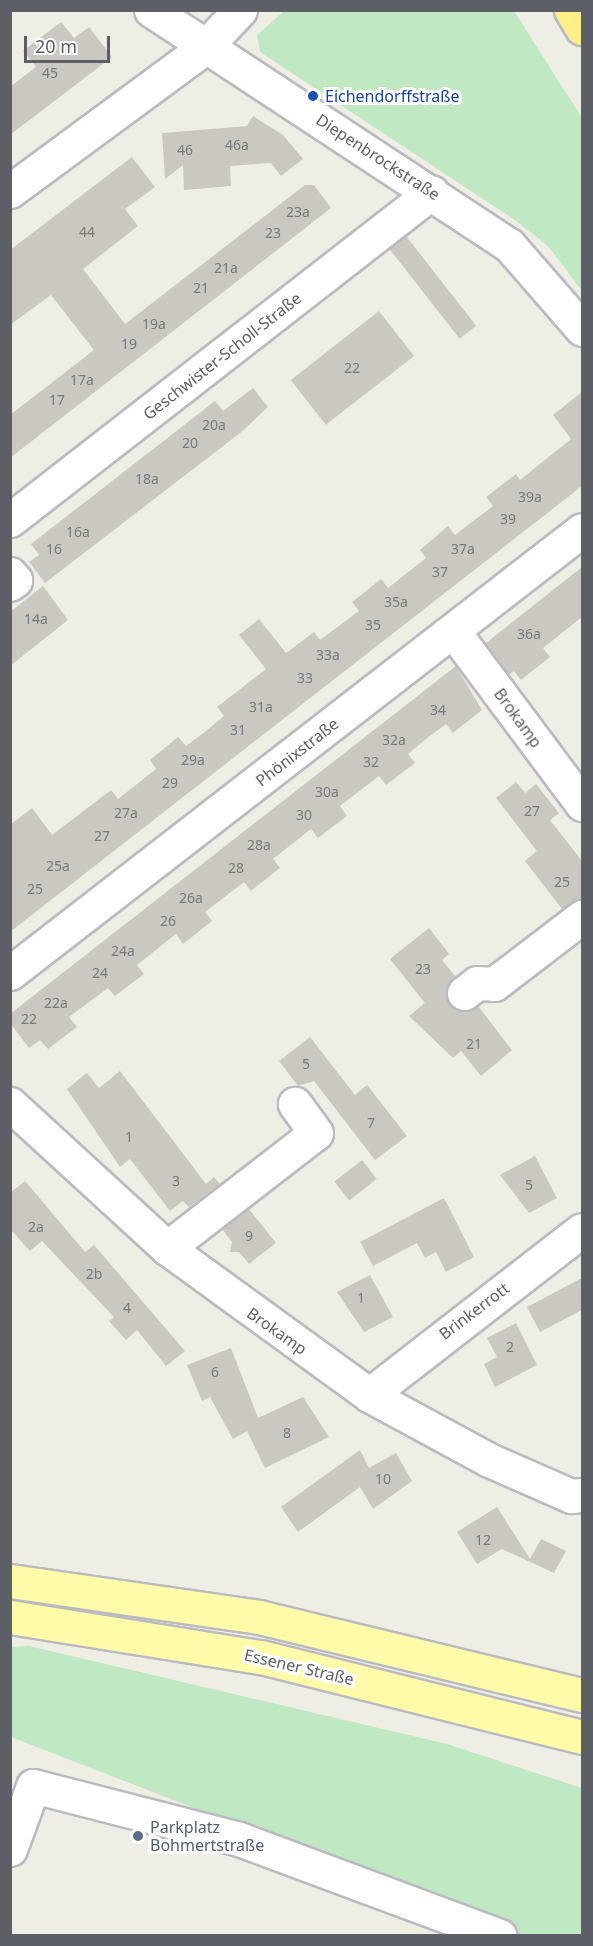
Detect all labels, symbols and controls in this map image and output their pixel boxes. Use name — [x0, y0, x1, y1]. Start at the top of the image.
scale bar — [27, 24, 112, 62]
text: 20 m — [35, 34, 77, 58]
house number: 45 — [42, 65, 58, 81]
place label: Eichendorffstraße — [325, 86, 459, 106]
marker: Eichendorffstraße — [306, 89, 320, 103]
street label: Diepenbrockstraße — [313, 110, 443, 204]
house number: 46a — [225, 137, 249, 153]
house number: 46 — [177, 142, 193, 158]
house number: 23a — [286, 204, 310, 220]
house number: 44 — [79, 224, 95, 240]
house number: 23 — [265, 225, 281, 241]
house number: 21a — [214, 260, 238, 276]
house number: 21 — [193, 280, 209, 296]
street label: Geschwister-Scholl-Straße — [139, 288, 305, 424]
house number: 19a — [142, 316, 166, 332]
house number: 19 — [121, 336, 137, 352]
house number: 22 — [344, 360, 360, 376]
house number: 17a — [70, 372, 94, 388]
house number: 17 — [49, 392, 65, 408]
house number: 20a — [202, 417, 226, 433]
house number: 20 — [182, 435, 198, 451]
house number: 18a — [135, 471, 159, 487]
house number: 39a — [518, 489, 542, 505]
house number: 39 — [500, 511, 516, 527]
house number: 16a — [66, 524, 90, 540]
house number: 16 — [46, 541, 62, 557]
house number: 37a — [451, 541, 475, 557]
house number: 37 — [432, 564, 448, 580]
house number: 35a — [384, 594, 408, 610]
house number: 14a — [24, 611, 48, 627]
house number: 35 — [365, 617, 381, 633]
house number: 36a — [517, 626, 541, 642]
house number: 33a — [316, 647, 340, 663]
house number: 33 — [297, 670, 313, 686]
street label: Brokamp — [490, 685, 546, 751]
house number: 31a — [249, 699, 273, 715]
house number: 34 — [430, 702, 446, 718]
street label: Phönixstraße — [252, 714, 342, 790]
house number: 31 — [230, 722, 246, 738]
house number: 32a — [382, 732, 406, 748]
house number: 29a — [181, 752, 205, 768]
house number: 32 — [363, 754, 379, 770]
house number: 29 — [162, 775, 178, 791]
house number: 30a — [315, 784, 339, 800]
house number: 27 — [524, 803, 540, 819]
house number: 27a — [114, 805, 138, 821]
house number: 30 — [296, 807, 312, 823]
house number: 27 — [94, 828, 110, 844]
house number: 28a — [247, 837, 271, 853]
house number: 25a — [46, 858, 70, 874]
house number: 28 — [228, 860, 244, 876]
house number: 25 — [554, 874, 570, 890]
house number: 25 — [27, 881, 43, 897]
house number: 26a — [179, 890, 203, 906]
house number: 26 — [160, 913, 176, 929]
house number: 24a — [111, 943, 135, 959]
house number: 23 — [415, 961, 431, 977]
house number: 24 — [92, 965, 108, 981]
house number: 22a — [44, 995, 68, 1011]
house number: 22 — [21, 1011, 37, 1027]
house number: 21 — [466, 1036, 482, 1052]
house number: 5 — [302, 1056, 310, 1072]
house number: 7 — [367, 1115, 375, 1131]
house number: 1 — [125, 1129, 133, 1145]
house number: 3 — [172, 1173, 180, 1189]
house number: 5 — [525, 1177, 533, 1193]
house number: 2a — [28, 1219, 44, 1235]
house number: 9 — [245, 1228, 253, 1244]
house number: 2b — [86, 1266, 102, 1282]
street label: Brinkerrott — [435, 1278, 513, 1344]
house number: 1 — [357, 1290, 365, 1306]
house number: 4 — [123, 1300, 131, 1316]
street label: Brokamp — [243, 1303, 311, 1359]
house number: 2 — [506, 1339, 514, 1355]
house number: 6 — [211, 1364, 219, 1380]
house number: 8 — [283, 1425, 291, 1441]
house number: 10 — [375, 1471, 391, 1487]
house number: 12 — [475, 1532, 491, 1548]
street label: Essener Straße — [242, 1645, 356, 1689]
place label: Parkplatz Bohmertstraße — [150, 1817, 264, 1855]
marker: Parkplatz Bohmertstraße — [131, 1829, 145, 1843]

